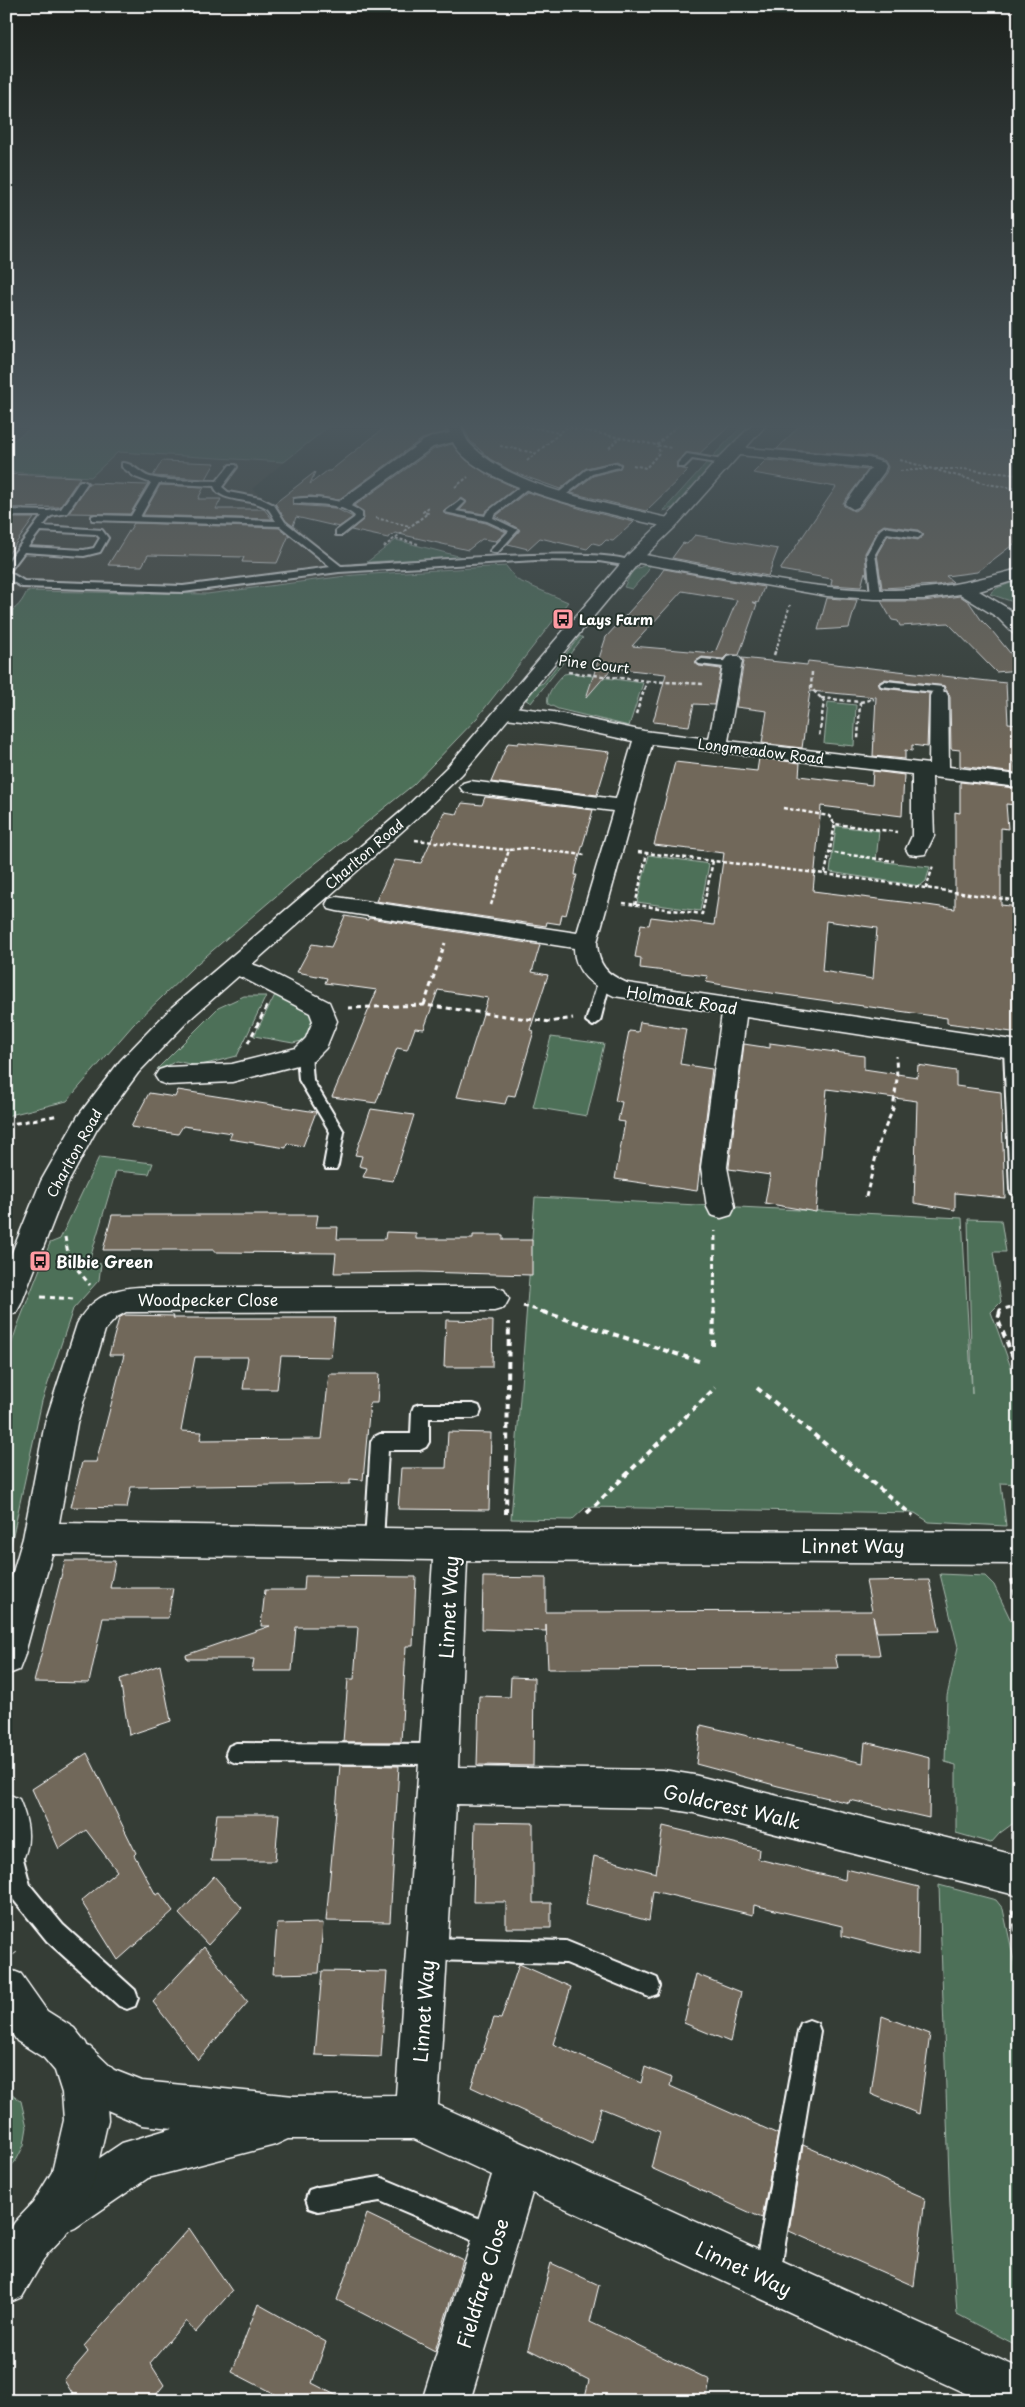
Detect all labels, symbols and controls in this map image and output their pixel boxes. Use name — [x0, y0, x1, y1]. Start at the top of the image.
bus stop icon: Lays Farm — [551, 607, 575, 631]
place label: Lays Farm — [579, 609, 653, 630]
street label: Pine Court — [557, 649, 631, 679]
street label: Longmeadow Road — [697, 733, 825, 769]
street label: Charlton Road — [320, 814, 408, 894]
street label: Holmoak Road — [625, 978, 739, 1020]
street label: Charlton Road — [41, 1105, 107, 1201]
bus stop icon: Bilbie Green — [28, 1249, 52, 1273]
place label: Bilbie Green — [56, 1249, 153, 1273]
street label: Woodpecker Close — [138, 1287, 278, 1311]
street label: Linnet Way — [801, 1531, 905, 1559]
street label: Linnet Way — [431, 1555, 465, 1659]
street label: Goldcrest Walk — [660, 1777, 804, 1836]
street label: Linnet Way — [405, 1959, 441, 2063]
street label: Fieldfare Close — [449, 2215, 515, 2351]
street label: Linnet Way — [691, 2233, 797, 2303]

